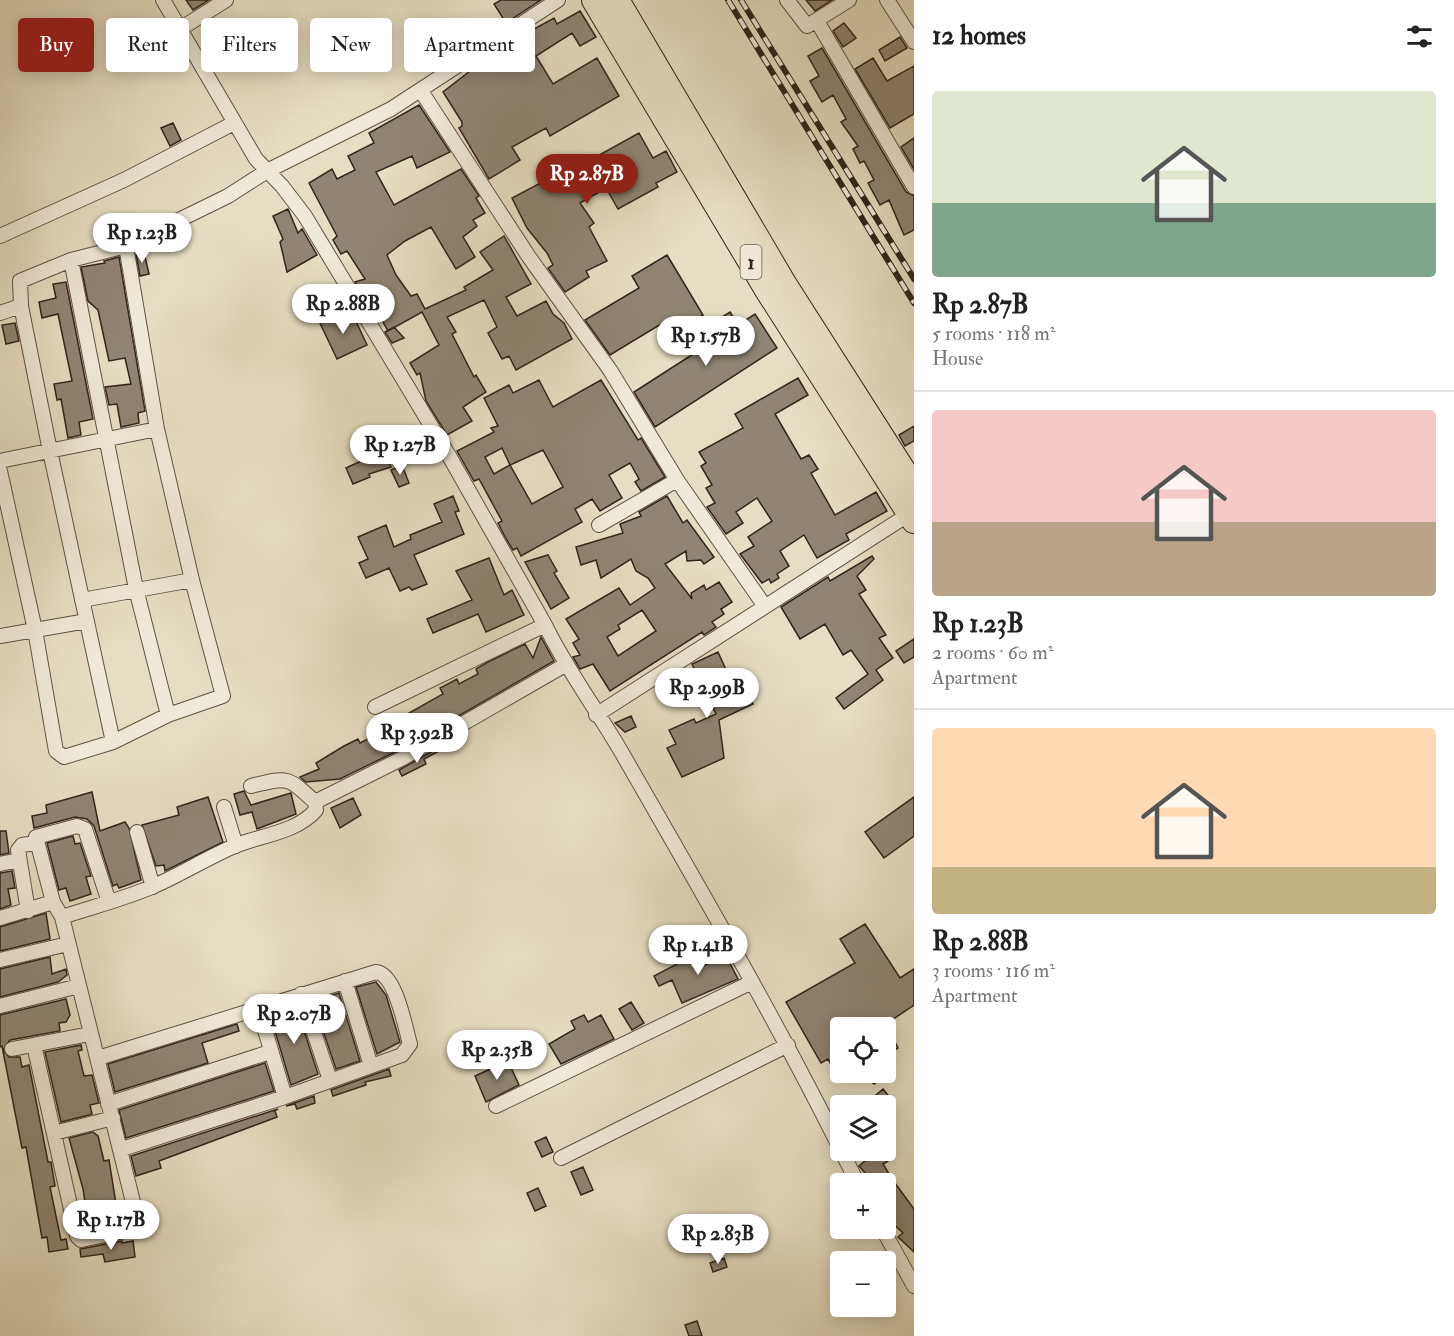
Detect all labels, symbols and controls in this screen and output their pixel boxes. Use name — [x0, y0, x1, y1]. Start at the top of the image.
chip: Buy — [18, 18, 94, 72]
chip: Rent — [106, 18, 189, 72]
chip: Filters — [201, 18, 298, 72]
chip: New — [310, 18, 392, 72]
chip: Apartment — [404, 18, 535, 72]
text: 12 homes — [932, 20, 1026, 52]
icon: filters — [1403, 20, 1436, 53]
icon: home — [1130, 130, 1238, 238]
pin: Rp 2.87B — [525, 154, 649, 205]
text: Rp 2.87B — [550, 161, 624, 186]
pin: Rp 1.23B — [80, 213, 204, 264]
text: Rp 1.23B — [107, 220, 177, 245]
road number: 1 — [740, 245, 762, 279]
pin: Rp 2.88B — [281, 284, 405, 335]
text: Rp 2.87B — [932, 289, 1029, 321]
text: Rp 2.88B — [306, 291, 380, 316]
pin: Rp 1.57B — [644, 316, 768, 367]
text: 5 rooms · 118 m² — [932, 321, 1055, 346]
text: Rp 1.57B — [671, 323, 741, 348]
text: House — [932, 346, 983, 371]
pin: Rp 1.27B — [338, 425, 462, 476]
text: Rp 1.27B — [364, 432, 436, 457]
icon: home — [1130, 449, 1238, 557]
text: Rp 1.23B — [932, 608, 1024, 640]
text: 2 rooms · 60 m² — [932, 640, 1053, 665]
text: Apartment — [932, 665, 1017, 690]
pin: Rp 2.99B — [645, 668, 769, 719]
text: Rp 2.99B — [669, 675, 745, 700]
pin: Rp 3.92B — [355, 713, 479, 764]
text: Rp 3.92B — [380, 720, 454, 745]
icon: home — [1130, 767, 1238, 875]
pin: Rp 1.41B — [636, 925, 760, 976]
text: Rp 2.88B — [932, 926, 1029, 958]
text: Rp 1.41B — [663, 932, 733, 957]
text: 3 rooms · 116 m² — [932, 958, 1055, 983]
text: Apartment — [932, 983, 1017, 1008]
pin: Rp 2.07B — [232, 994, 356, 1045]
text: Rp 2.07B — [256, 1001, 332, 1026]
map controls — [830, 1017, 896, 1317]
button: locate — [830, 1017, 896, 1083]
pin: Rp 2.35B — [435, 1030, 559, 1081]
text: Rp 2.35B — [461, 1037, 533, 1062]
button: layers — [830, 1095, 896, 1161]
button: + — [830, 1173, 896, 1239]
pin: Rp 1.17B — [49, 1200, 173, 1251]
text: Rp 1.17B — [76, 1207, 146, 1232]
pin: Rp 2.83B — [656, 1214, 780, 1265]
text: Rp 2.83B — [682, 1221, 754, 1246]
button: − — [830, 1251, 896, 1317]

